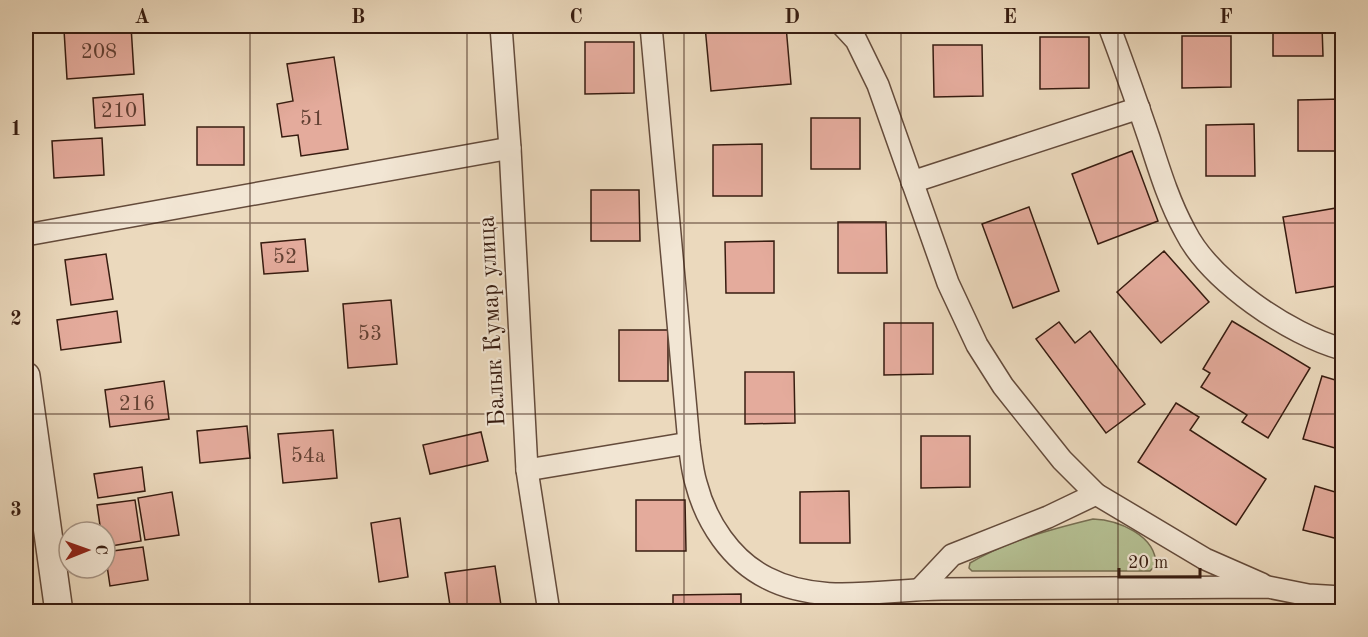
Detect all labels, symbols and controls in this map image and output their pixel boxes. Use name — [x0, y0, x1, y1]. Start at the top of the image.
text: A — [134, 8, 150, 28]
text: B — [351, 8, 365, 28]
text: C — [569, 8, 583, 28]
text: D — [784, 8, 800, 28]
text: E — [1003, 8, 1017, 28]
text: F — [1219, 8, 1233, 28]
house number: 208 — [81, 42, 117, 63]
house number: 210 — [101, 101, 137, 122]
house number: 51 — [300, 109, 324, 130]
text: 1 — [10, 120, 22, 140]
street label: Балык Кумар улица — [475, 215, 510, 427]
house number: 52 — [273, 247, 297, 268]
text: 2 — [10, 310, 22, 330]
house number: 53 — [358, 324, 382, 345]
house number: 216 — [119, 394, 155, 415]
house number: 54а — [291, 446, 325, 467]
text: 3 — [10, 501, 22, 521]
north arrow — [57, 520, 117, 580]
scale bar — [1119, 541, 1200, 579]
text: С — [92, 544, 108, 555]
text: 20 m — [1128, 554, 1168, 572]

